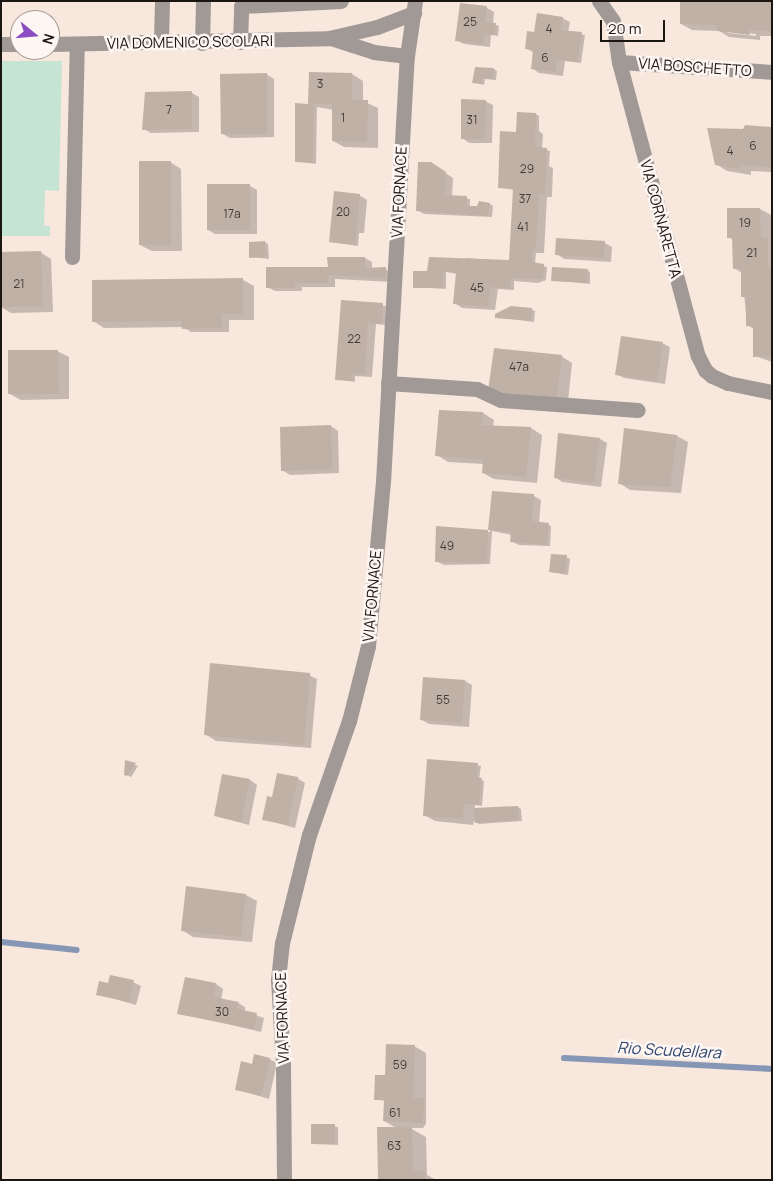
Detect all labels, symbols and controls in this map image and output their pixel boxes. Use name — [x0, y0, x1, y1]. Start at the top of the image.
north arrow — [10, 10, 60, 60]
scale bar — [603, 10, 668, 42]
house number: 25 — [463, 15, 477, 29]
text: 20 m — [608, 18, 641, 39]
house number: 4 — [545, 22, 553, 36]
text: N — [38, 32, 59, 47]
street label: VIA DOMENICO SCOLARI — [107, 32, 273, 52]
house number: 6 — [541, 51, 549, 65]
street label: VIA BOSCHETTO — [638, 54, 752, 80]
house number: 3 — [317, 77, 323, 91]
house number: 7 — [166, 103, 172, 117]
house number: 1 — [341, 111, 345, 125]
house number: 31 — [466, 113, 478, 127]
house number: 6 — [749, 139, 757, 153]
house number: 4 — [726, 144, 734, 158]
street label: VIA FORNACE — [388, 146, 410, 238]
street label: VIA CORNARETTA — [637, 158, 685, 280]
house number: 29 — [520, 162, 534, 176]
house number: 37 — [519, 192, 531, 206]
house number: 20 — [336, 205, 350, 219]
house number: 17a — [223, 207, 241, 221]
house number: 19 — [739, 216, 751, 230]
house number: 41 — [517, 220, 529, 234]
house number: 21 — [746, 246, 758, 260]
house number: 21 — [13, 277, 25, 291]
house number: 45 — [470, 281, 484, 295]
house number: 22 — [347, 332, 361, 346]
house number: 47a — [509, 360, 529, 374]
house number: 49 — [440, 539, 454, 553]
street label: VIA FORNACE — [359, 550, 385, 642]
house number: 55 — [436, 693, 450, 707]
street label: VIA FORNACE — [271, 972, 293, 1064]
house number: 30 — [215, 1005, 229, 1019]
water label: Rio Scudellara — [616, 1038, 722, 1062]
house number: 59 — [393, 1058, 407, 1072]
house number: 61 — [389, 1106, 401, 1120]
house number: 63 — [387, 1139, 401, 1153]

